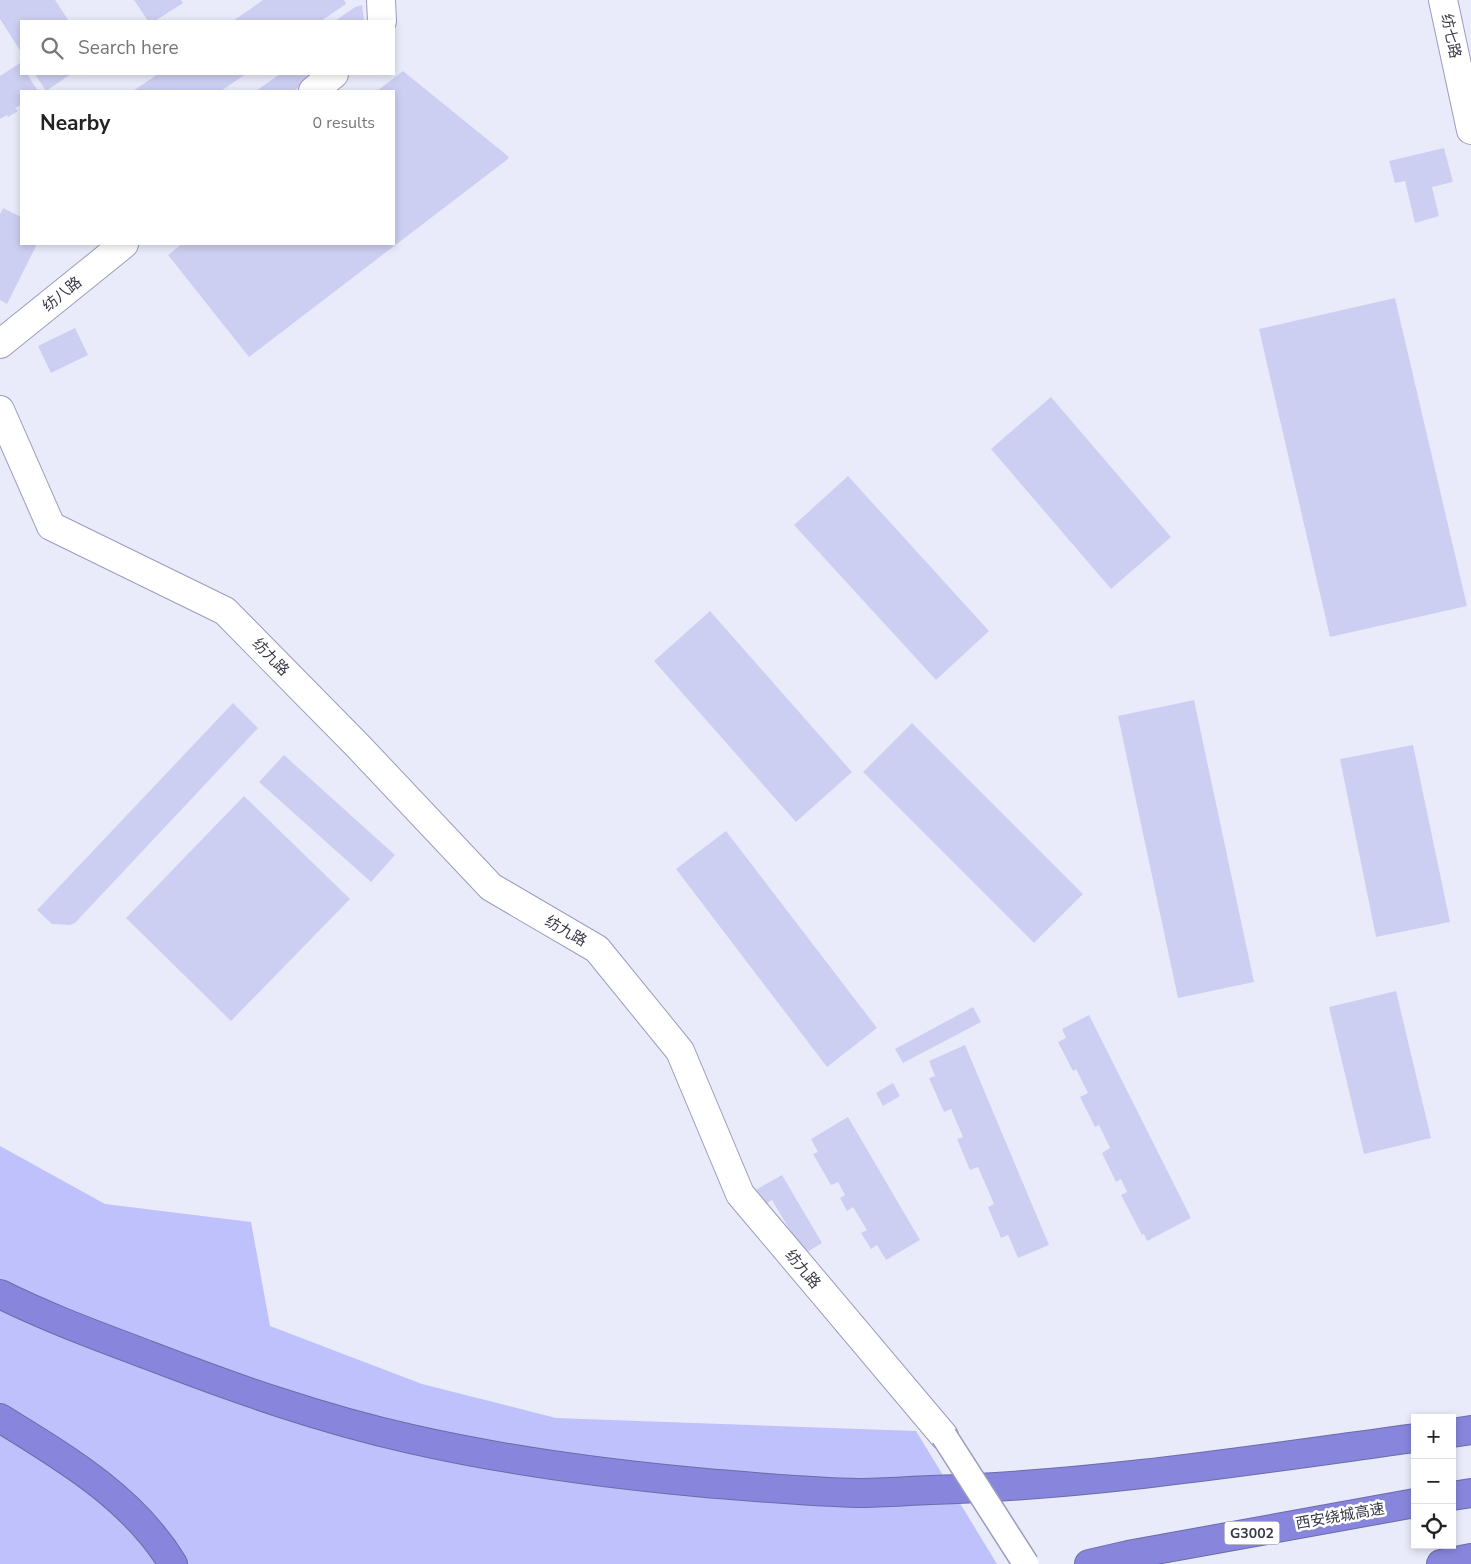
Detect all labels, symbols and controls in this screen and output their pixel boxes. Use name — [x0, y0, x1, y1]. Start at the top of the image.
street label: 纺七路 — [1437, 12, 1465, 60]
search box — [20, 20, 395, 75]
icon: search — [38, 34, 66, 62]
text: Search here — [78, 35, 179, 61]
text: Nearby — [40, 109, 110, 137]
text: 0 results — [313, 112, 375, 134]
street label: 纺八路 — [38, 272, 86, 316]
street label: 纺九路 — [248, 634, 294, 680]
street label: 纺九路 — [542, 911, 590, 951]
street label: 纺九路 — [781, 1245, 825, 1293]
map controls — [1411, 1414, 1456, 1549]
button: + — [1411, 1414, 1456, 1459]
button: − — [1411, 1459, 1456, 1504]
street label: 西安绕城高速 — [1294, 1498, 1386, 1534]
button: locate — [1411, 1504, 1456, 1549]
road number: G3002 — [1224, 1522, 1280, 1545]

